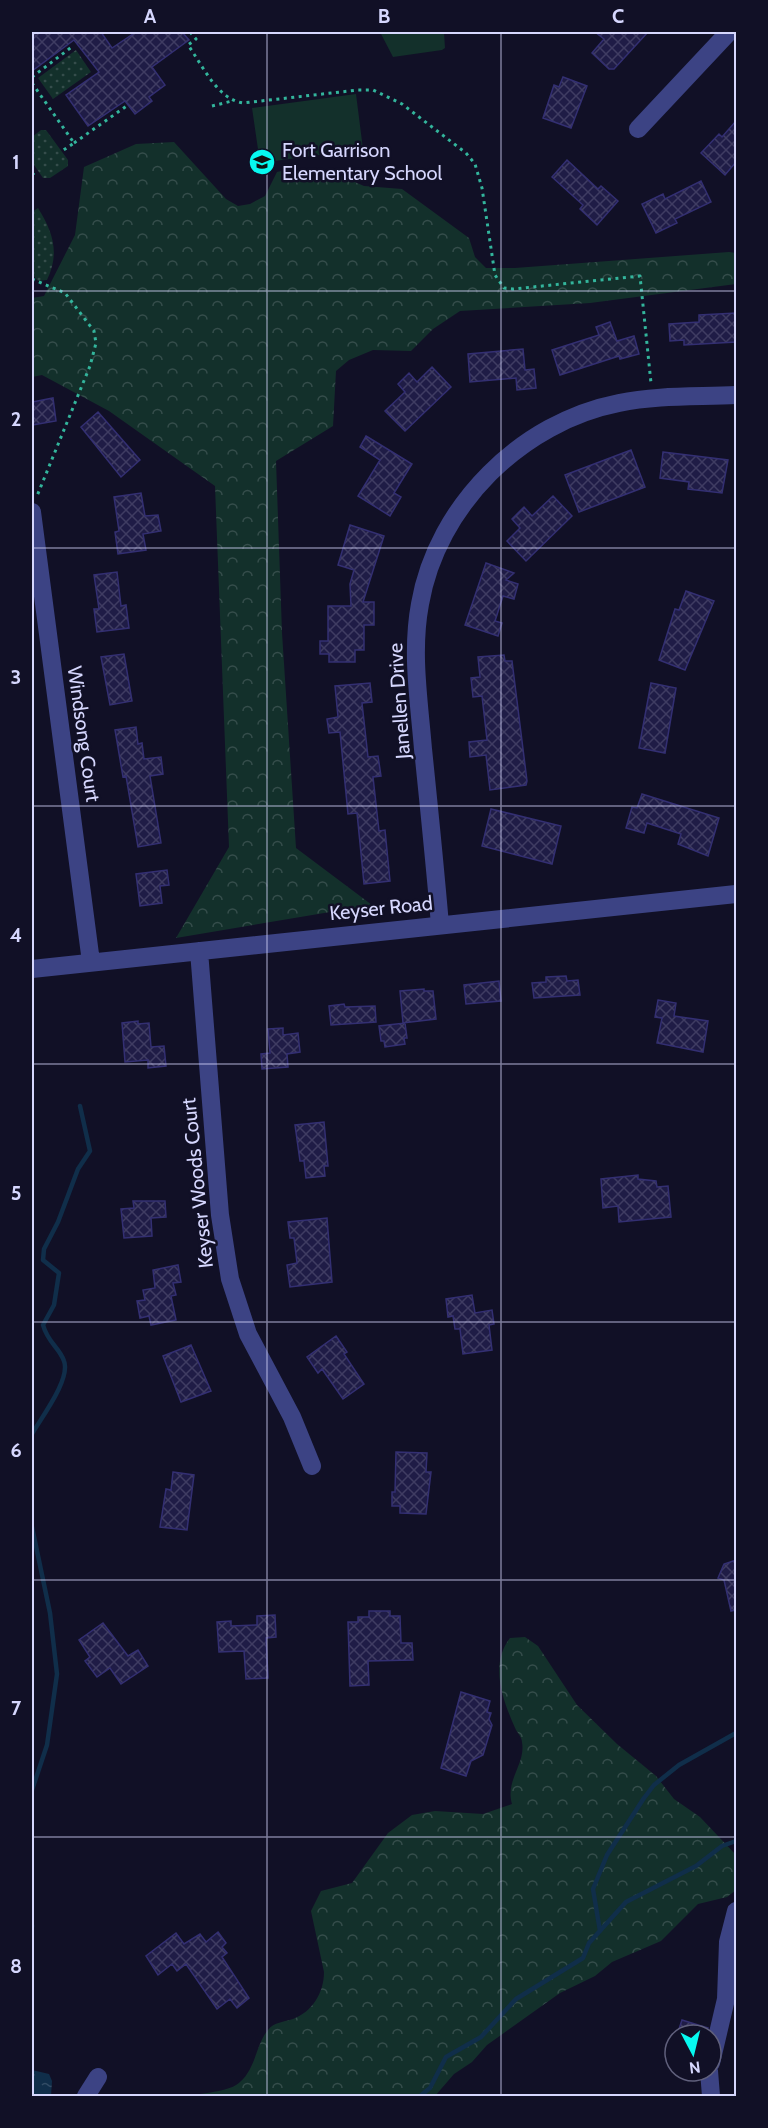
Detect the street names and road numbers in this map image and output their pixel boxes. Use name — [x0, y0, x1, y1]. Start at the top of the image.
street label: Janellen Drive — [383, 642, 415, 761]
street label: Windsong Court — [63, 665, 105, 804]
street label: Keyser Road — [328, 891, 434, 925]
street label: Keyser Woods Court — [176, 1097, 218, 1269]

